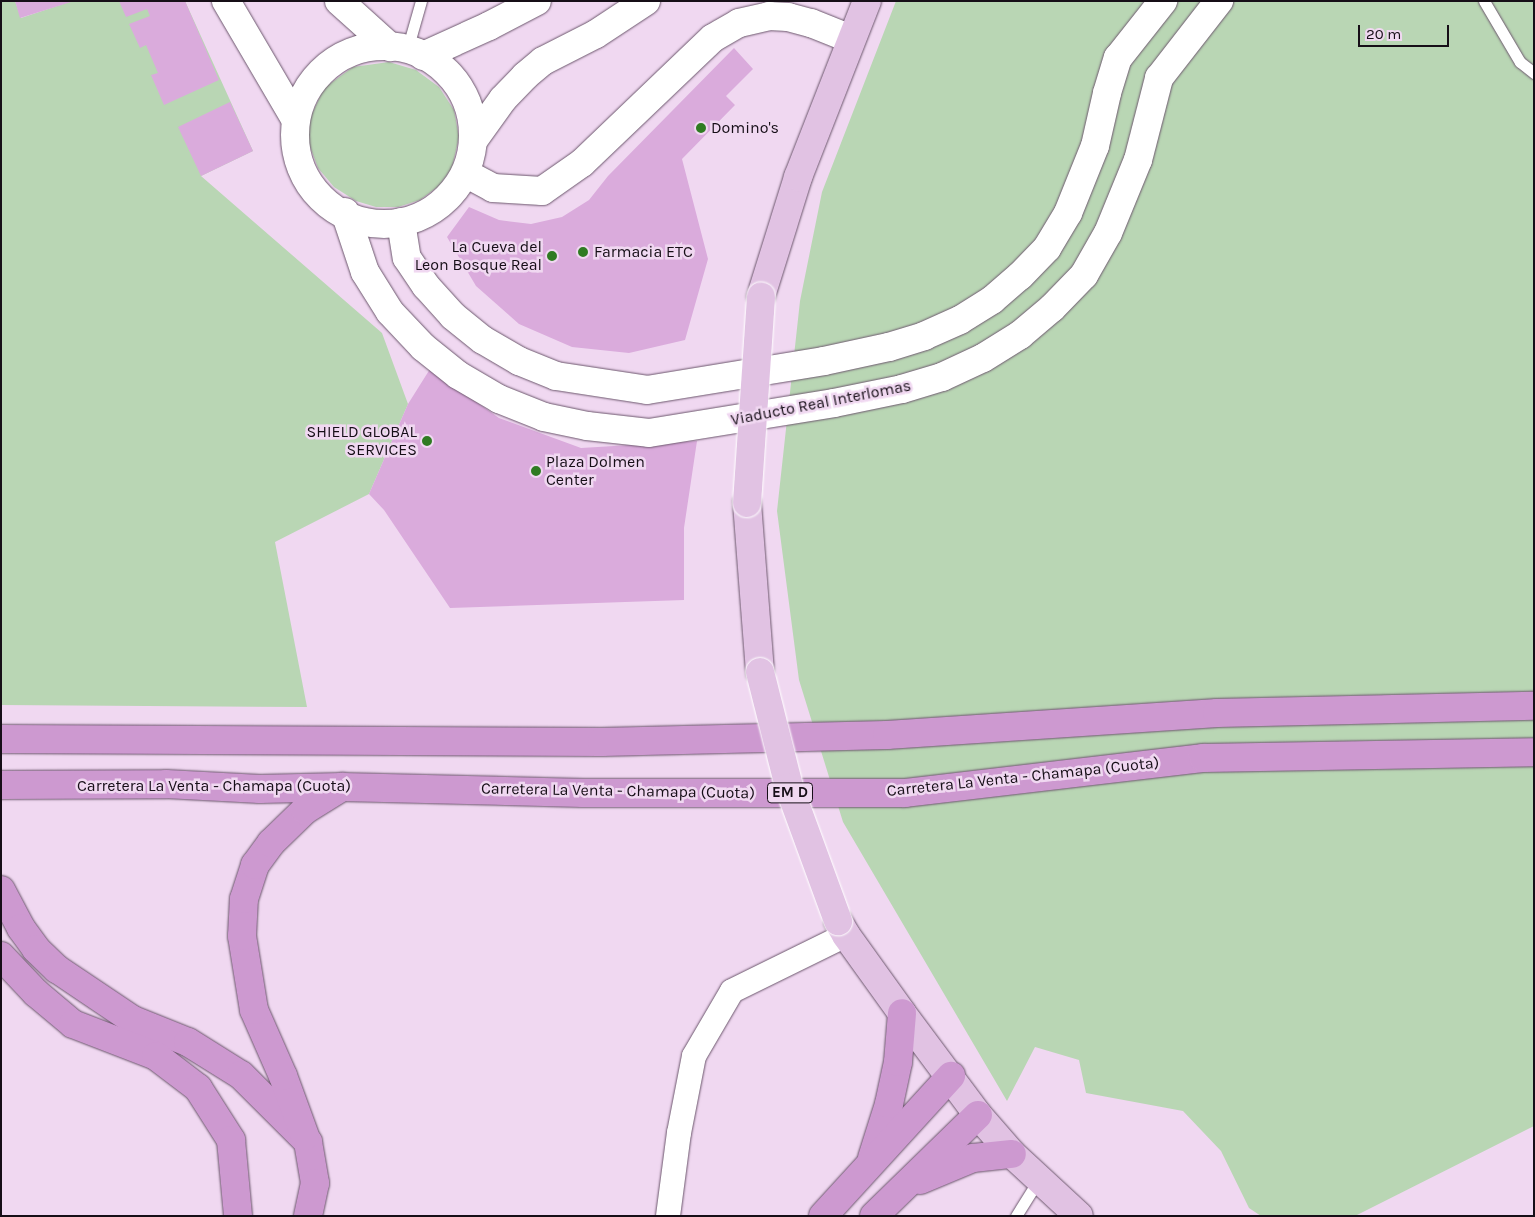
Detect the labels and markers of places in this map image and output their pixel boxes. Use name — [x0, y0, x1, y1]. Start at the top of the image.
place label: Domino's — [711, 118, 779, 138]
marker: Domino's — [695, 122, 707, 134]
place label: La Cueva del Leon Bosque Real — [415, 237, 542, 275]
place label: Farmacia ETC — [594, 242, 693, 262]
marker: Farmacia ETC — [576, 245, 590, 259]
marker: La Cueva del Leon Bosque Real — [546, 250, 558, 262]
place label: SHIELD GLOBAL SERVICES — [307, 422, 417, 460]
marker: SHIELD GLOBAL SERVICES — [421, 435, 433, 447]
place label: Plaza Dolmen Center — [546, 452, 645, 490]
marker: Plaza Dolmen Center — [530, 465, 542, 477]

